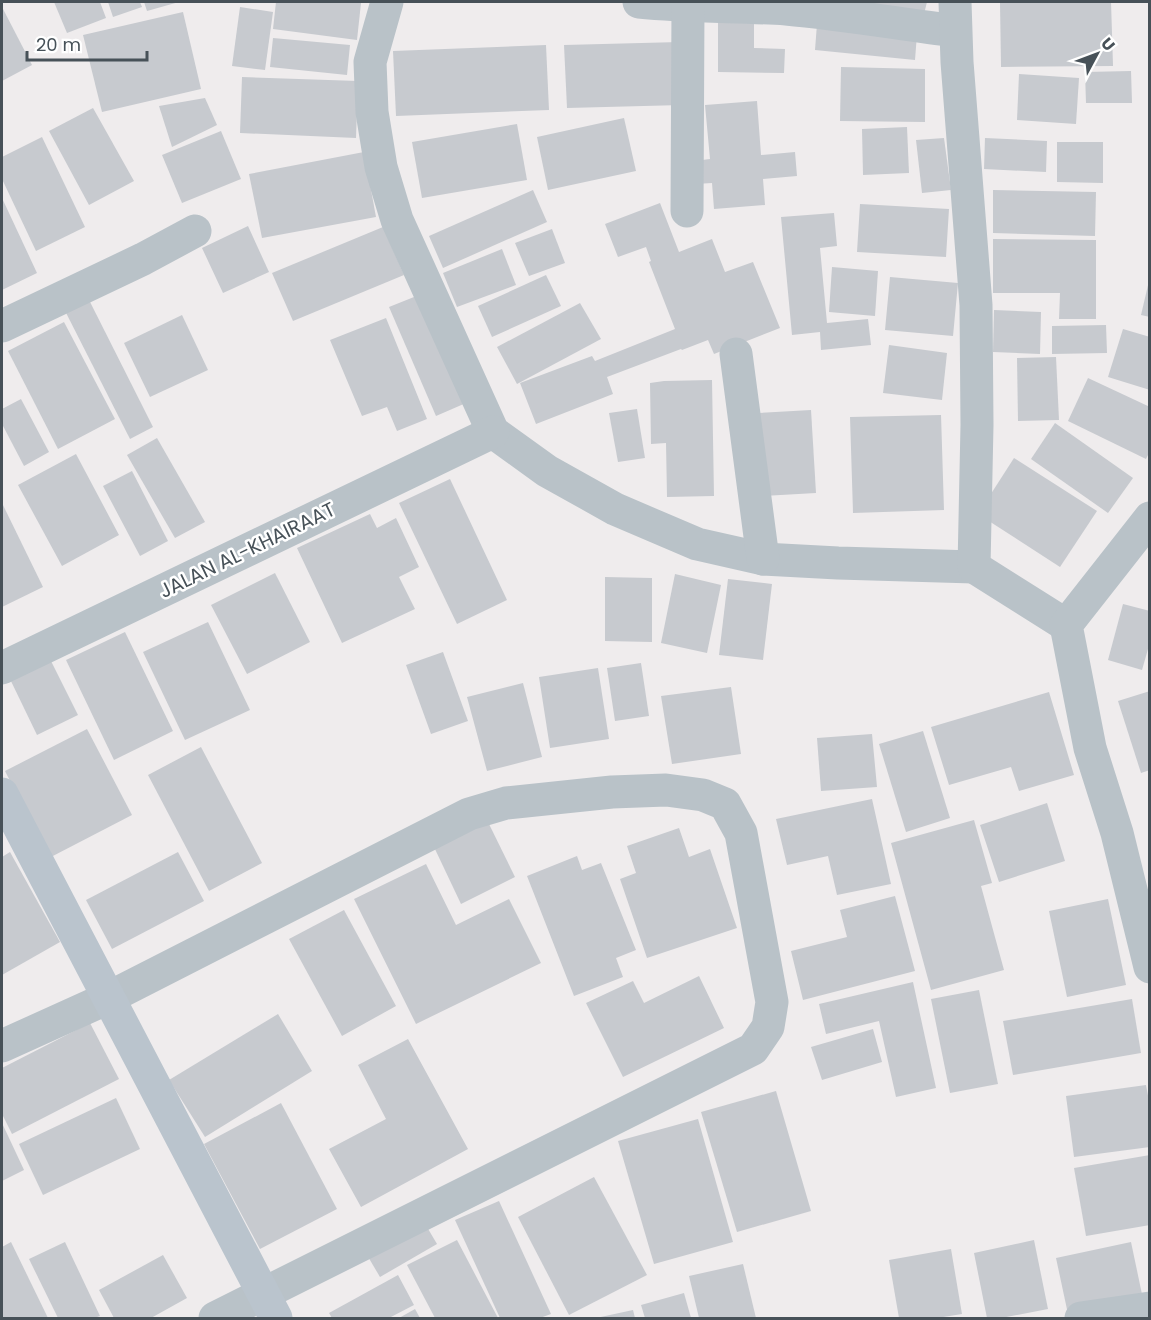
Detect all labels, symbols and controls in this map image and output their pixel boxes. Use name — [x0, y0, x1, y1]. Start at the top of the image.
scale bar — [27, 24, 147, 62]
north arrow — [1067, 24, 1127, 84]
text: 20 m — [36, 32, 81, 57]
text: U — [1096, 33, 1120, 56]
street label: JALAN AL-KHAIRAAT — [154, 495, 340, 605]

